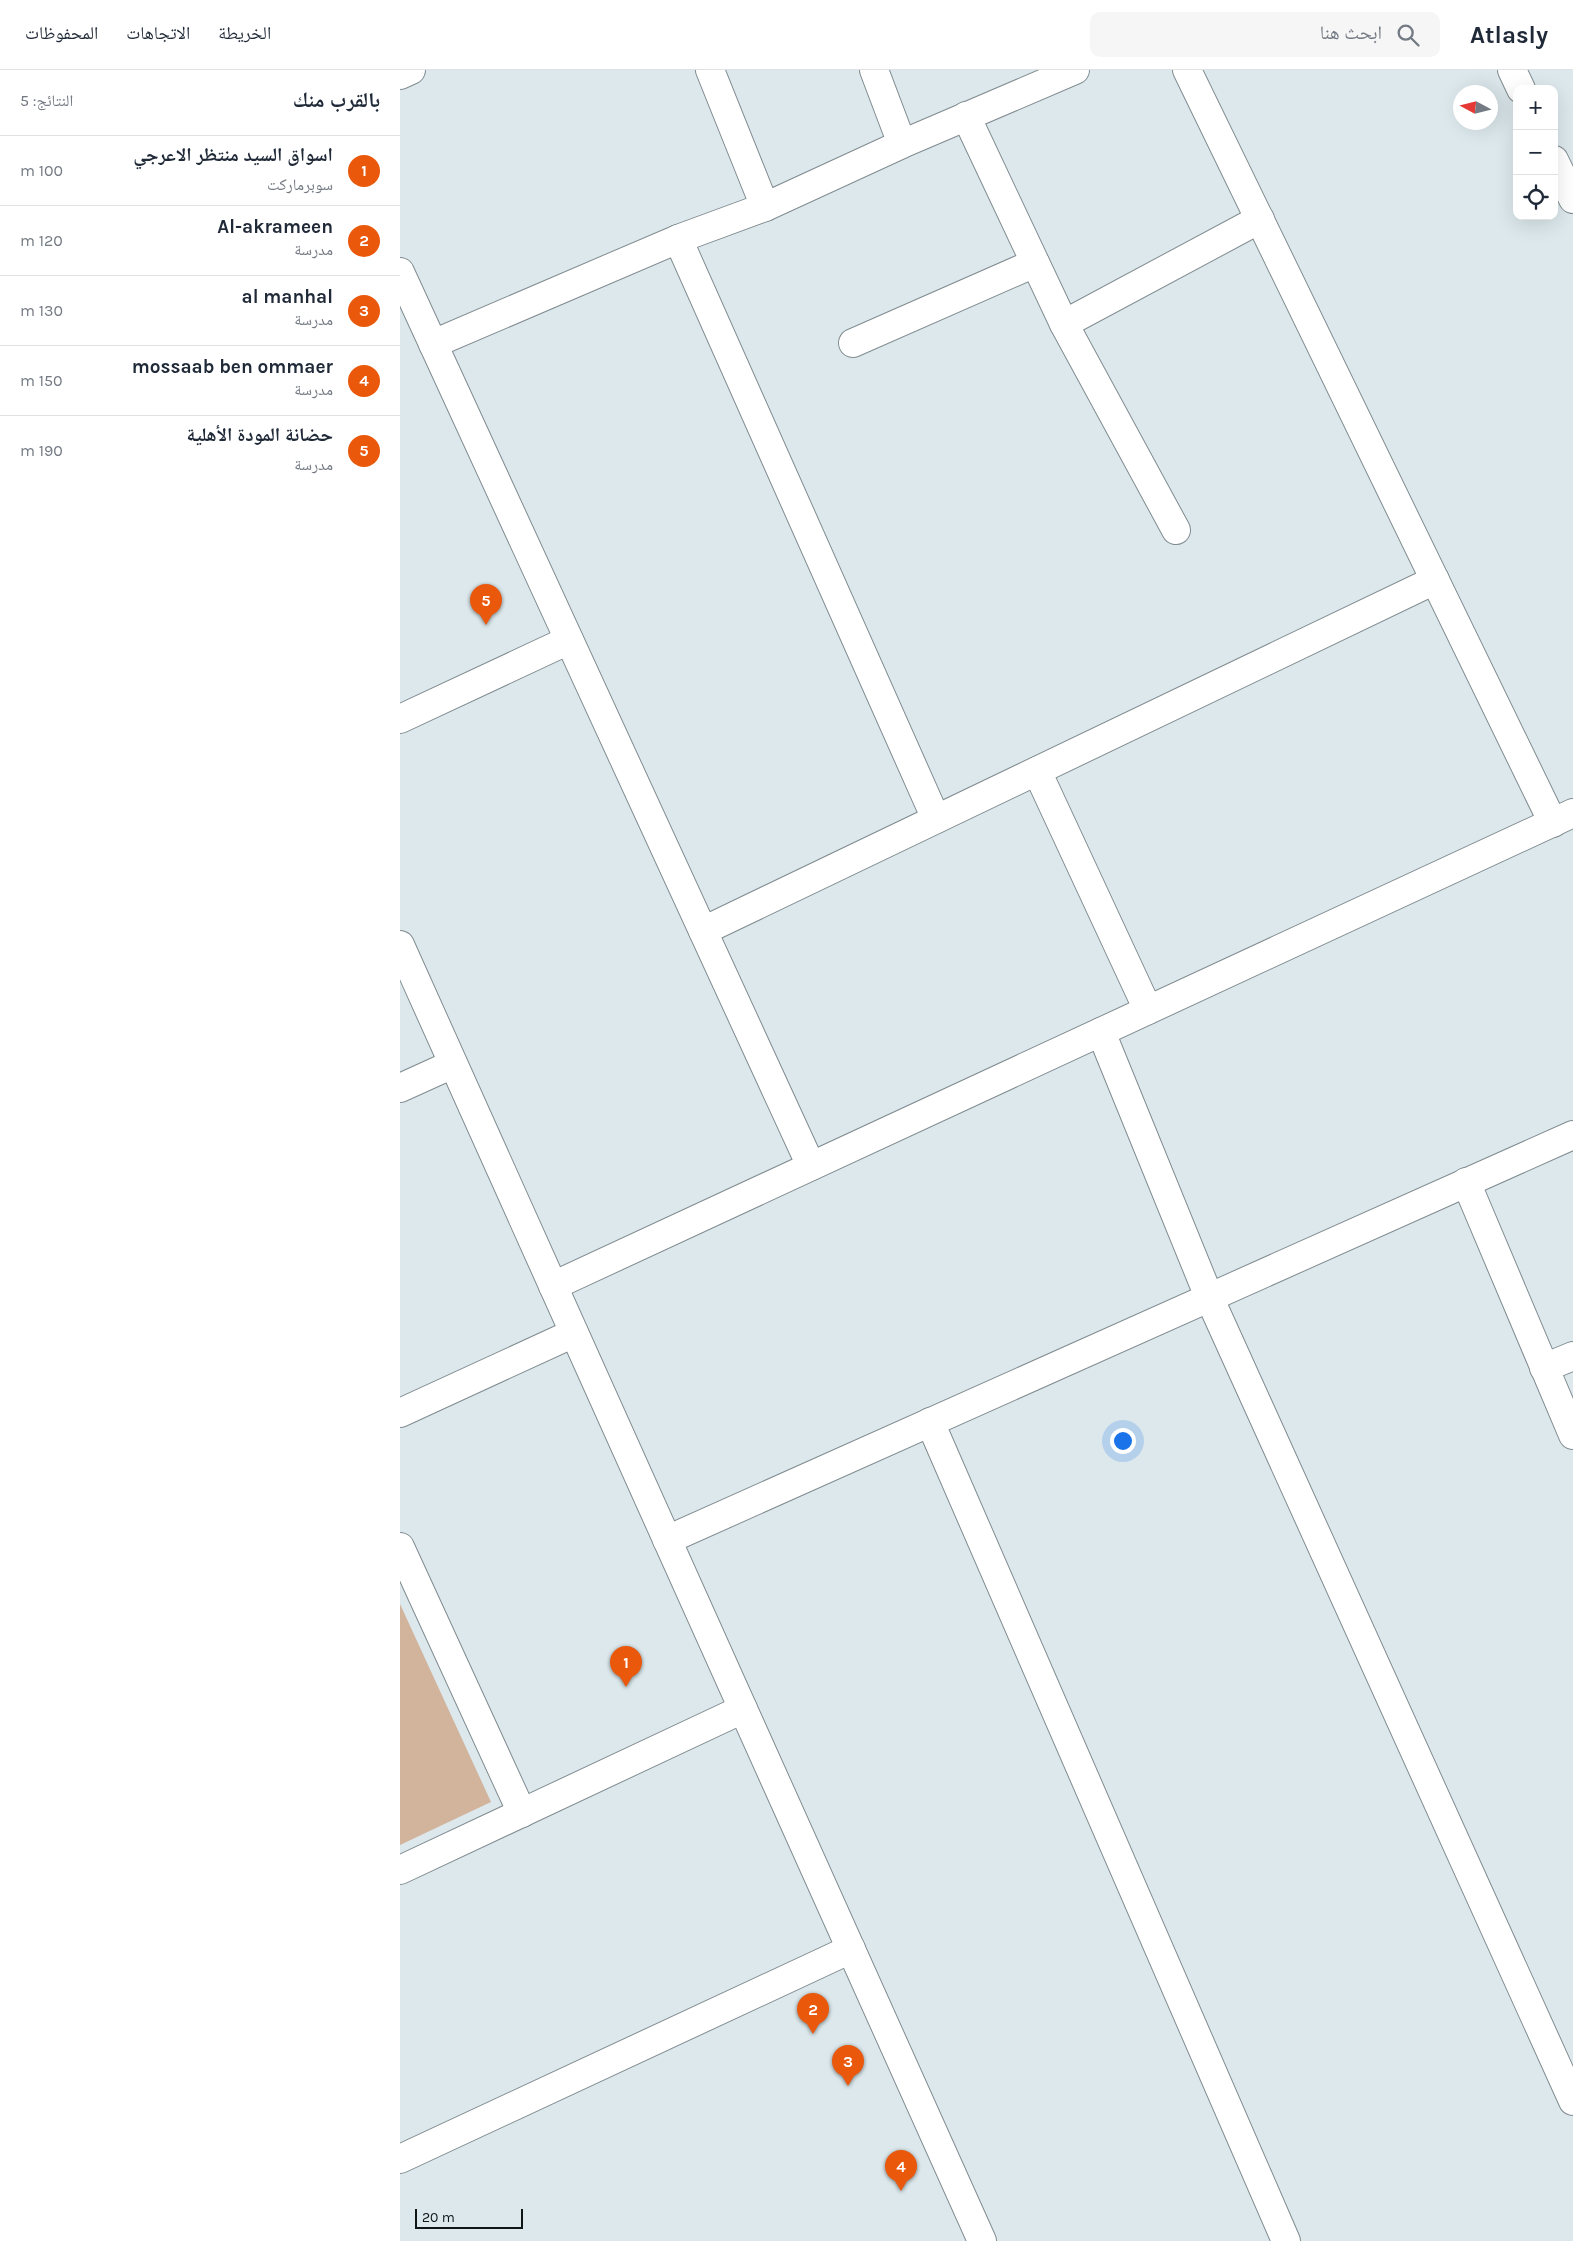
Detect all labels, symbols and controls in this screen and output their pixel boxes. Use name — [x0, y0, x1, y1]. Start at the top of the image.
search box — [1090, 12, 1440, 57]
icon: search — [1394, 21, 1422, 49]
text: Atlasly — [1470, 21, 1548, 49]
text: المحفوظات — [25, 22, 98, 44]
text: الاتجاهات — [126, 22, 190, 44]
text: الخريطة — [218, 22, 271, 44]
text: ابحث هنا — [1320, 22, 1382, 44]
north arrow — [1453, 85, 1498, 130]
map controls — [1513, 85, 1558, 220]
button: + — [1513, 85, 1558, 130]
text: بالقرب منك — [293, 88, 380, 112]
text: النتائج: 5 — [20, 91, 73, 110]
button: − — [1513, 130, 1558, 175]
text: اسواق السيد منتظر الاعرجي — [133, 144, 333, 166]
text: 100 m — [20, 161, 63, 180]
text: 1 — [361, 161, 367, 180]
text: سوبرماركت — [267, 175, 333, 194]
button: locate — [1513, 175, 1558, 220]
text: Al-akrameen — [217, 216, 333, 238]
text: 120 m — [20, 231, 63, 250]
text: 2 — [359, 231, 369, 250]
text: مدرسة — [294, 240, 333, 259]
text: al manhal — [242, 286, 333, 308]
text: 130 m — [20, 301, 63, 320]
text: 3 — [359, 301, 369, 320]
text: مدرسة — [294, 310, 333, 329]
text: mossaab ben ommaer — [132, 356, 333, 378]
text: 150 m — [20, 371, 63, 390]
text: 4 — [359, 371, 369, 390]
text: مدرسة — [294, 380, 333, 399]
text: حضانة المودة الأهلية — [187, 424, 333, 446]
text: 190 m — [20, 441, 63, 460]
text: 5 — [359, 441, 369, 460]
text: مدرسة — [294, 455, 333, 474]
pin: 5 — [470, 584, 502, 625]
your location — [1110, 1428, 1136, 1454]
pin: 1 — [610, 1646, 642, 1687]
pin: 2 — [797, 1993, 829, 2034]
pin: 3 — [832, 2045, 864, 2086]
pin: 4 — [885, 2150, 917, 2191]
scale bar — [415, 2206, 522, 2229]
text: 20 m — [422, 2209, 455, 2226]

